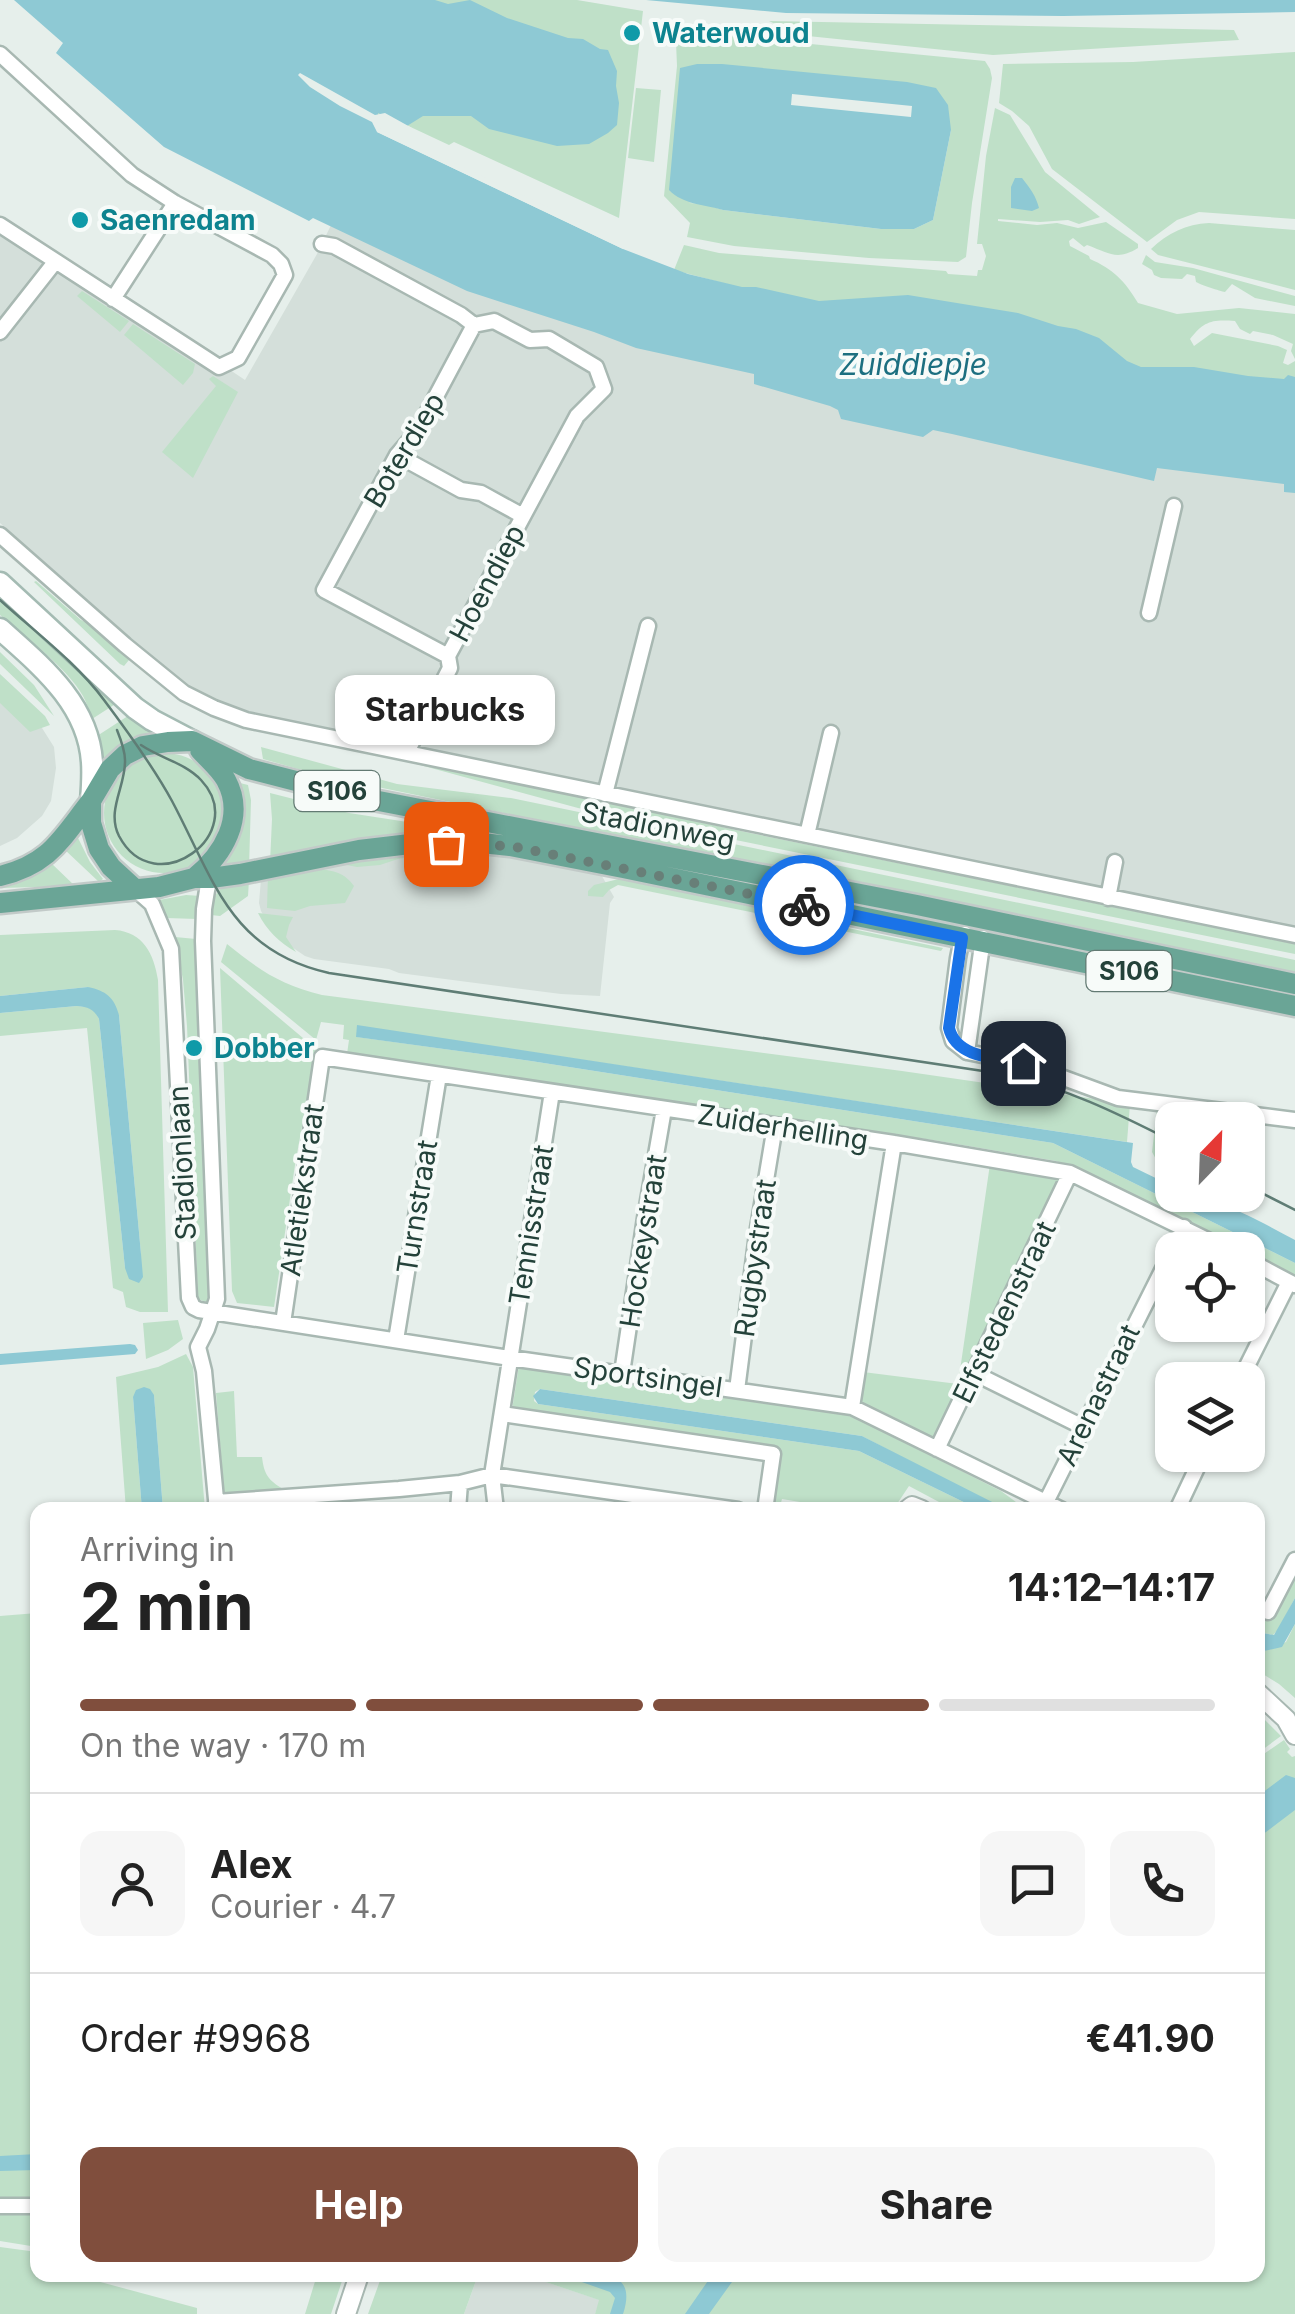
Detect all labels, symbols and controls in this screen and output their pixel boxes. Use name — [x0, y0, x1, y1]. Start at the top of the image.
place label: Waterwoud — [652, 16, 810, 50]
marker: Waterwoud — [621, 22, 643, 44]
place label: Saenredam — [100, 203, 256, 237]
marker: Saenredam — [69, 209, 91, 231]
water label: Zuiddiepje — [839, 346, 987, 382]
street label: Boterdiep — [357, 386, 451, 514]
street label: Hoendiep — [442, 519, 532, 647]
callout: Starbucks — [336, 674, 556, 744]
text: Starbucks — [365, 690, 525, 729]
road number: S106 — [294, 771, 380, 811]
street label: Stadionweg — [578, 794, 738, 858]
pin — [404, 802, 489, 887]
icon: bag — [419, 817, 474, 872]
courier — [754, 855, 854, 955]
icon: bike — [777, 878, 832, 933]
road number: S106 — [1086, 951, 1172, 991]
pin — [981, 1021, 1066, 1106]
place label: Dobber — [214, 1031, 315, 1065]
icon: home — [996, 1036, 1051, 1091]
marker: Dobber — [183, 1037, 205, 1059]
street label: Stadionlaan — [161, 1085, 203, 1241]
street label: Zuiderhelling — [695, 1097, 871, 1157]
street label: Atletiekstraat — [273, 1102, 331, 1278]
north arrow — [1155, 1102, 1265, 1212]
map controls — [1155, 1102, 1265, 1472]
street label: Turnstraat — [390, 1138, 444, 1276]
street label: Tennisstraat — [502, 1142, 560, 1308]
street label: Hockeystraat — [613, 1152, 673, 1330]
street label: Rugbystraat — [727, 1177, 783, 1339]
street label: Elfstedenstraat — [945, 1215, 1063, 1409]
button: locate — [1155, 1232, 1265, 1342]
street label: Arenastraat — [1049, 1319, 1147, 1471]
street label: Sportsingel — [571, 1350, 725, 1404]
button: layers — [1155, 1362, 1265, 1472]
text: Arriving in — [80, 1530, 235, 1569]
text: 14:12–14:17 — [1008, 1564, 1215, 1610]
text: 2 min — [80, 1567, 254, 1646]
text: On the way · 170 m — [80, 1726, 366, 1765]
button: person — [80, 1831, 185, 1936]
button: chat — [980, 1831, 1085, 1936]
button: phone — [1110, 1831, 1215, 1936]
text: Alex — [210, 1841, 293, 1887]
text: Courier · 4.7 — [210, 1887, 396, 1926]
text: Order #9968 — [80, 2015, 311, 2061]
text: €41.90 — [1086, 2015, 1215, 2061]
button: Help — [80, 2147, 638, 2262]
button: Share — [658, 2147, 1215, 2262]

